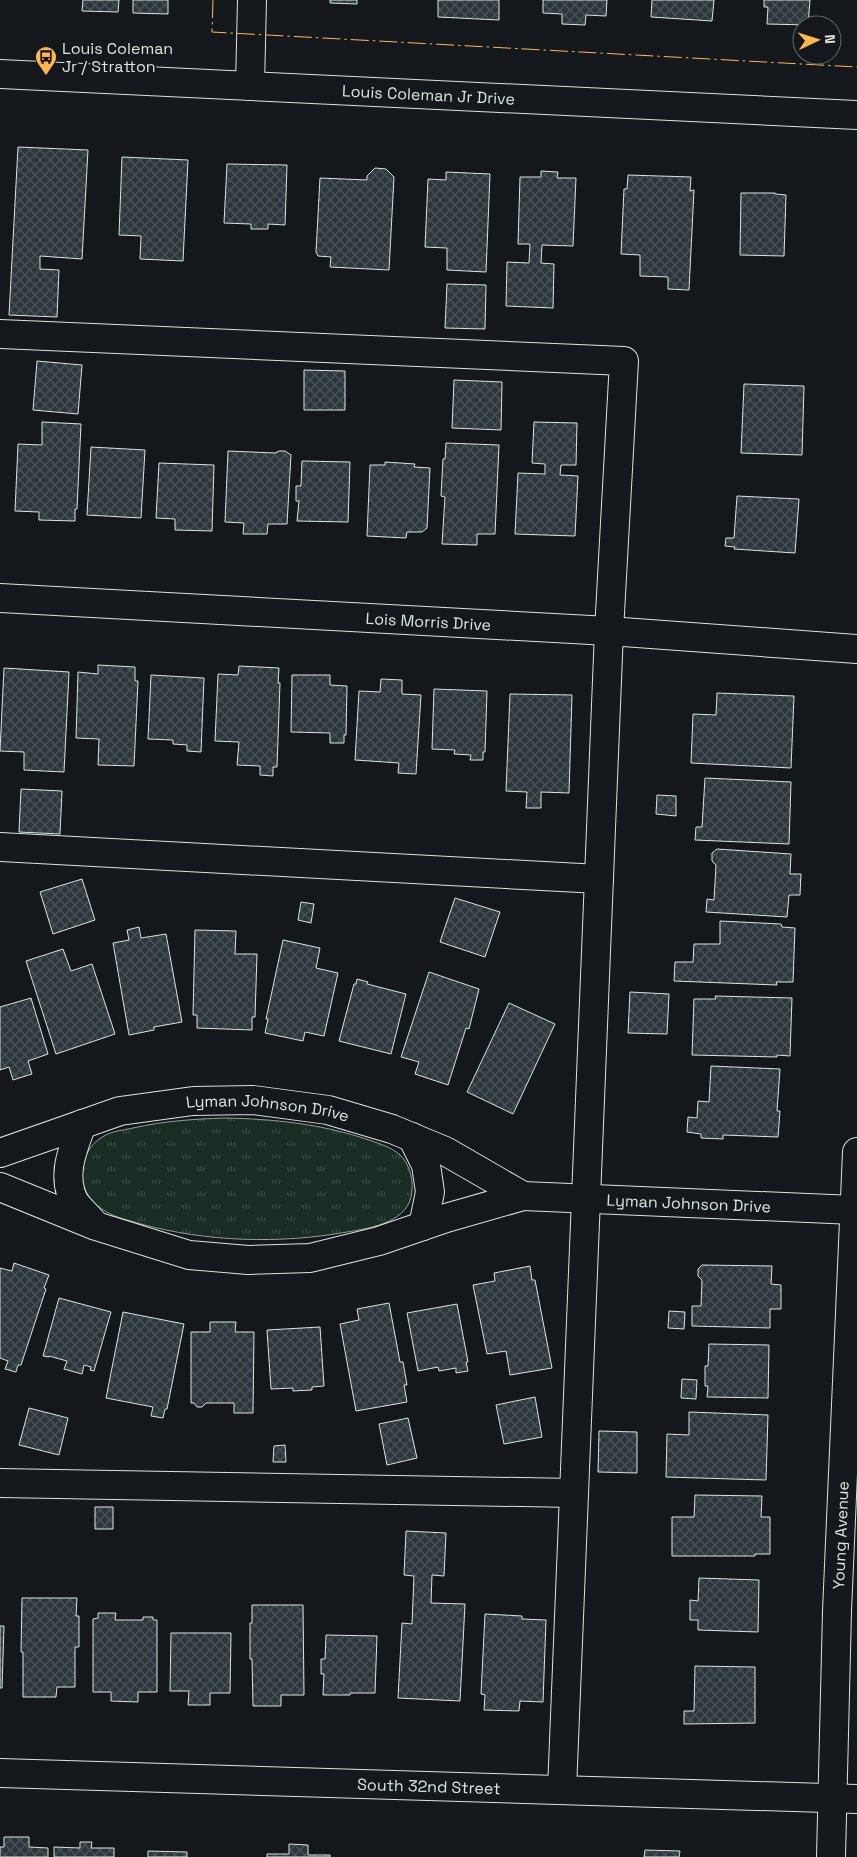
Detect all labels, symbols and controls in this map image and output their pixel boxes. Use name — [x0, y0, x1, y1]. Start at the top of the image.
north arrow — [792, 15, 842, 65]
text: N — [821, 34, 839, 44]
place label: Louis Coleman Jr / Stratton — [62, 38, 173, 77]
bus stop icon: Louis Coleman Jr / Stratton — [34, 45, 58, 76]
street label: Louis Coleman Jr Drive — [342, 80, 515, 109]
street label: Lois Morris Drive — [365, 607, 492, 635]
street label: Lyman Johnson Drive — [185, 1089, 352, 1126]
street label: Lyman Johnson Drive — [606, 1189, 772, 1217]
street label: Young Avenue — [827, 1480, 853, 1590]
street label: South 32nd Street — [357, 1773, 501, 1799]

